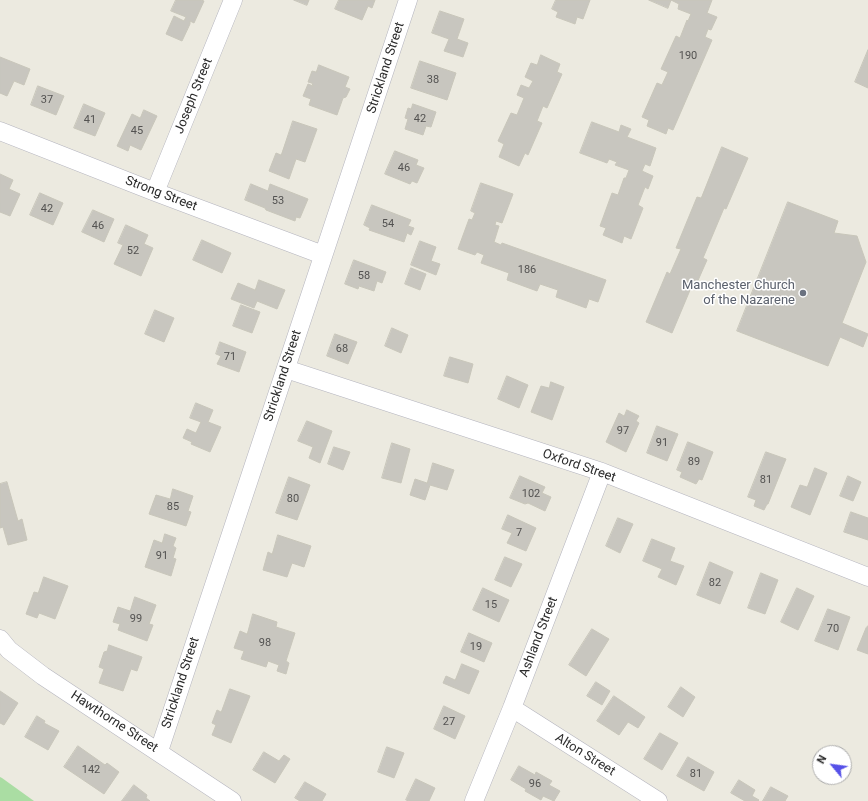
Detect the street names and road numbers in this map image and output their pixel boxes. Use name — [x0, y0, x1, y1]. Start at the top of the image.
street label: Strickland Street — [364, 20, 408, 116]
street label: Joseph Street — [172, 56, 216, 136]
street label: Strong Street — [123, 173, 199, 215]
street label: Strickland Street — [261, 328, 305, 424]
street label: Oxford Street — [540, 446, 618, 486]
street label: Ashland Street — [517, 595, 561, 679]
street label: Strickland Street — [159, 635, 203, 731]
street label: Hawthorne Street — [67, 688, 161, 756]
street label: Alton Street — [552, 730, 618, 780]

